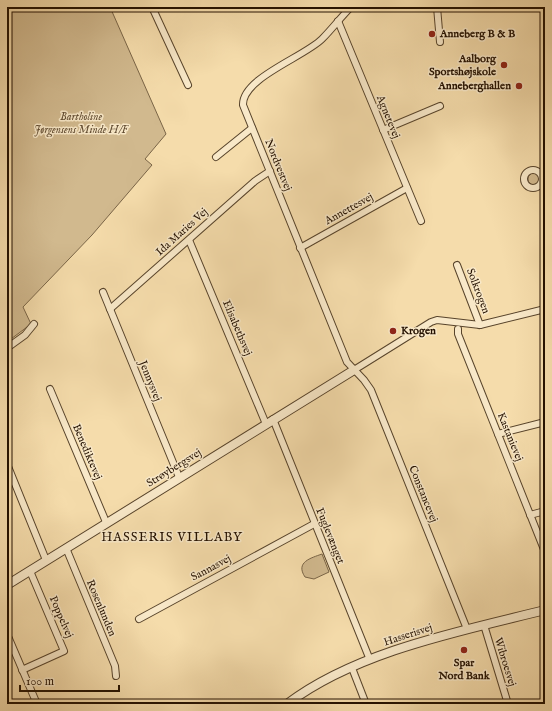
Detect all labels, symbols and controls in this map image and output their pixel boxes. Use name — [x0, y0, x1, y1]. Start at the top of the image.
place label: Anneberg B & B — [439, 27, 516, 41]
marker: Anneberg B & B — [427, 29, 437, 39]
place label: Aalborg Sportshøjskole — [429, 52, 497, 79]
marker: Aalborg Sportshøjskole — [499, 60, 509, 70]
place label: Anneberghallen — [437, 79, 511, 93]
marker: Anneberghallen — [514, 81, 524, 91]
street label: Agnetevej — [373, 92, 403, 141]
park label: Bartholine Jørgensens Minde H/F — [34, 110, 129, 138]
street label: Nordvestvej — [261, 137, 295, 193]
street label: Annettesvej — [321, 190, 376, 228]
street label: Ida Maries Vej — [153, 205, 211, 259]
street label: Solkrogen — [463, 266, 493, 316]
street label: Elisabethsvej — [219, 298, 255, 358]
place label: Krogen — [401, 324, 436, 338]
marker: Krogen — [388, 326, 398, 336]
street label: Jennysvej — [135, 357, 164, 403]
street label: Kastanievej — [494, 411, 526, 463]
street label: Benediktevej — [69, 422, 105, 482]
street label: Strøybergsvej — [144, 446, 204, 490]
street label: Constancevej — [405, 463, 441, 525]
street label: Fuglevænget — [312, 506, 348, 566]
district label: HASSERIS VILLABY — [101, 529, 243, 546]
street label: Sannasvej — [189, 552, 233, 584]
street label: Rosenlunden — [83, 578, 119, 639]
street label: Poppelvej — [46, 594, 76, 640]
street label: Hasserisvej — [382, 621, 434, 649]
street label: Wibroesvej — [491, 636, 519, 688]
marker: Spar Nord Bank — [459, 645, 469, 655]
place label: Spar Nord Bank — [437, 656, 491, 683]
scale bar — [20, 667, 119, 693]
text: 100 m — [26, 674, 54, 689]

